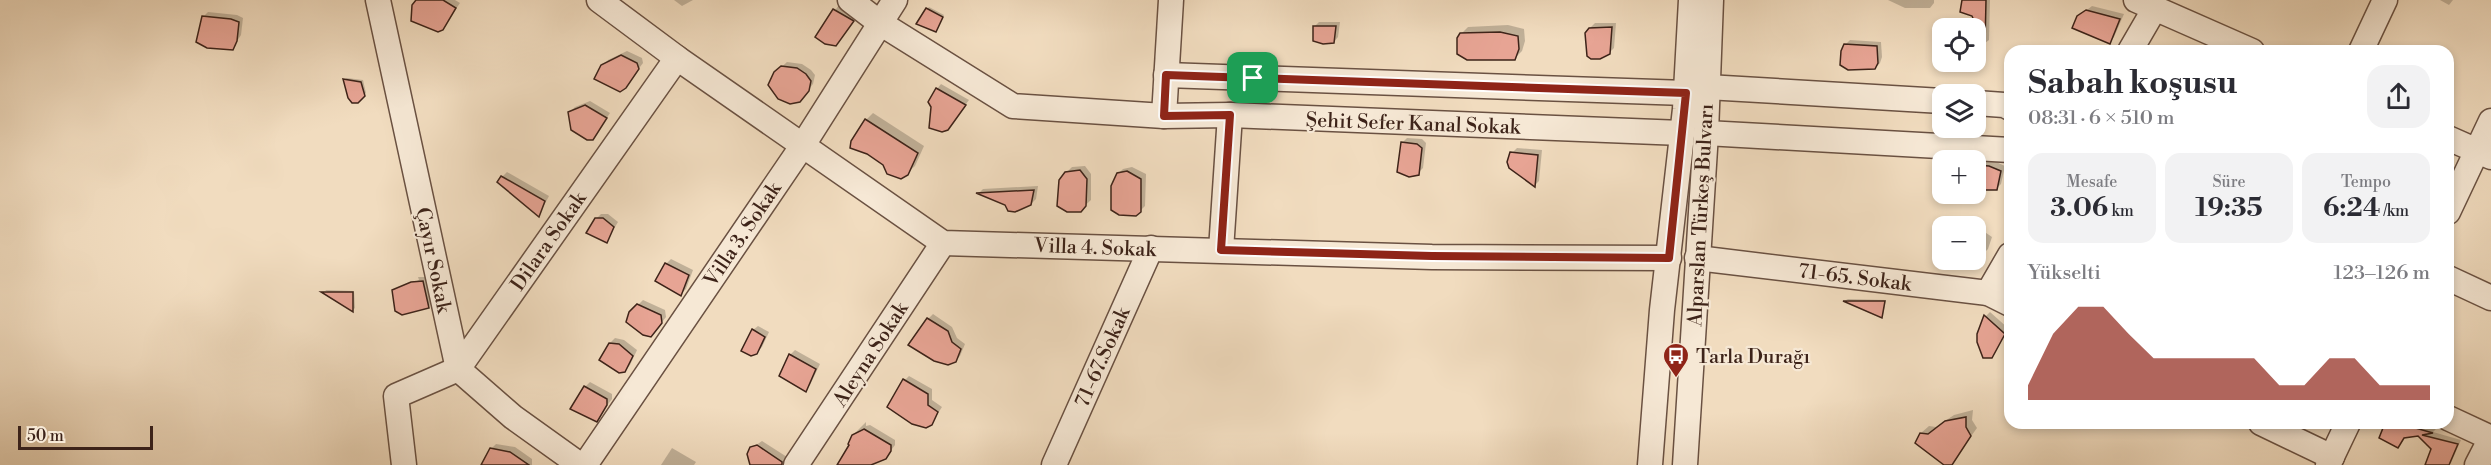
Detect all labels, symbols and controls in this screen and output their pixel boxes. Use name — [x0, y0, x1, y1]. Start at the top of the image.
map controls — [1932, 18, 1986, 270]
button: locate — [1932, 18, 1986, 72]
pin — [1227, 52, 1278, 103]
icon: arrive — [1236, 61, 1269, 94]
text: Sabah koşusu — [2028, 63, 2237, 104]
button: share — [2367, 65, 2430, 128]
button: layers — [1932, 84, 1986, 138]
street label: Alparslan Türkeş Bulvarı — [1683, 103, 1720, 328]
text: 08:31 · 6 × 510 m — [2028, 106, 2175, 131]
street label: Şehit Sefer Kanal Sokak — [1305, 108, 1522, 141]
button: + — [1932, 150, 1986, 204]
text: Mesafe — [2067, 172, 2117, 192]
text: Süre — [2212, 172, 2246, 192]
text: Tempo — [2341, 172, 2391, 192]
street label: Villa 3. Sokak — [698, 176, 788, 293]
street label: Dilara Sokak — [506, 186, 593, 296]
text: 3.06 — [2050, 192, 2108, 224]
text: 19:35 — [2195, 192, 2263, 224]
text: 6:24 — [2323, 192, 2380, 224]
text: km — [2108, 201, 2134, 221]
text: /km — [2380, 201, 2409, 221]
street label: Çayır Sokak — [409, 205, 456, 317]
button: − — [1932, 216, 1986, 270]
street label: Villa 4. Sokak — [1033, 234, 1158, 263]
street label: 71-65. Sokak — [1797, 259, 1914, 298]
text: Yükselti — [2028, 261, 2101, 286]
text: 123–126 m — [2334, 261, 2430, 286]
street label: Aleyna Sokak — [828, 296, 915, 413]
street label: 71-67.Sokak — [1070, 302, 1137, 411]
bus stop icon: Tarla Durağı — [1661, 341, 1691, 379]
place label: Tarla Durağı — [1696, 345, 1810, 370]
scale bar — [18, 423, 153, 450]
text: 50 m — [27, 426, 64, 446]

